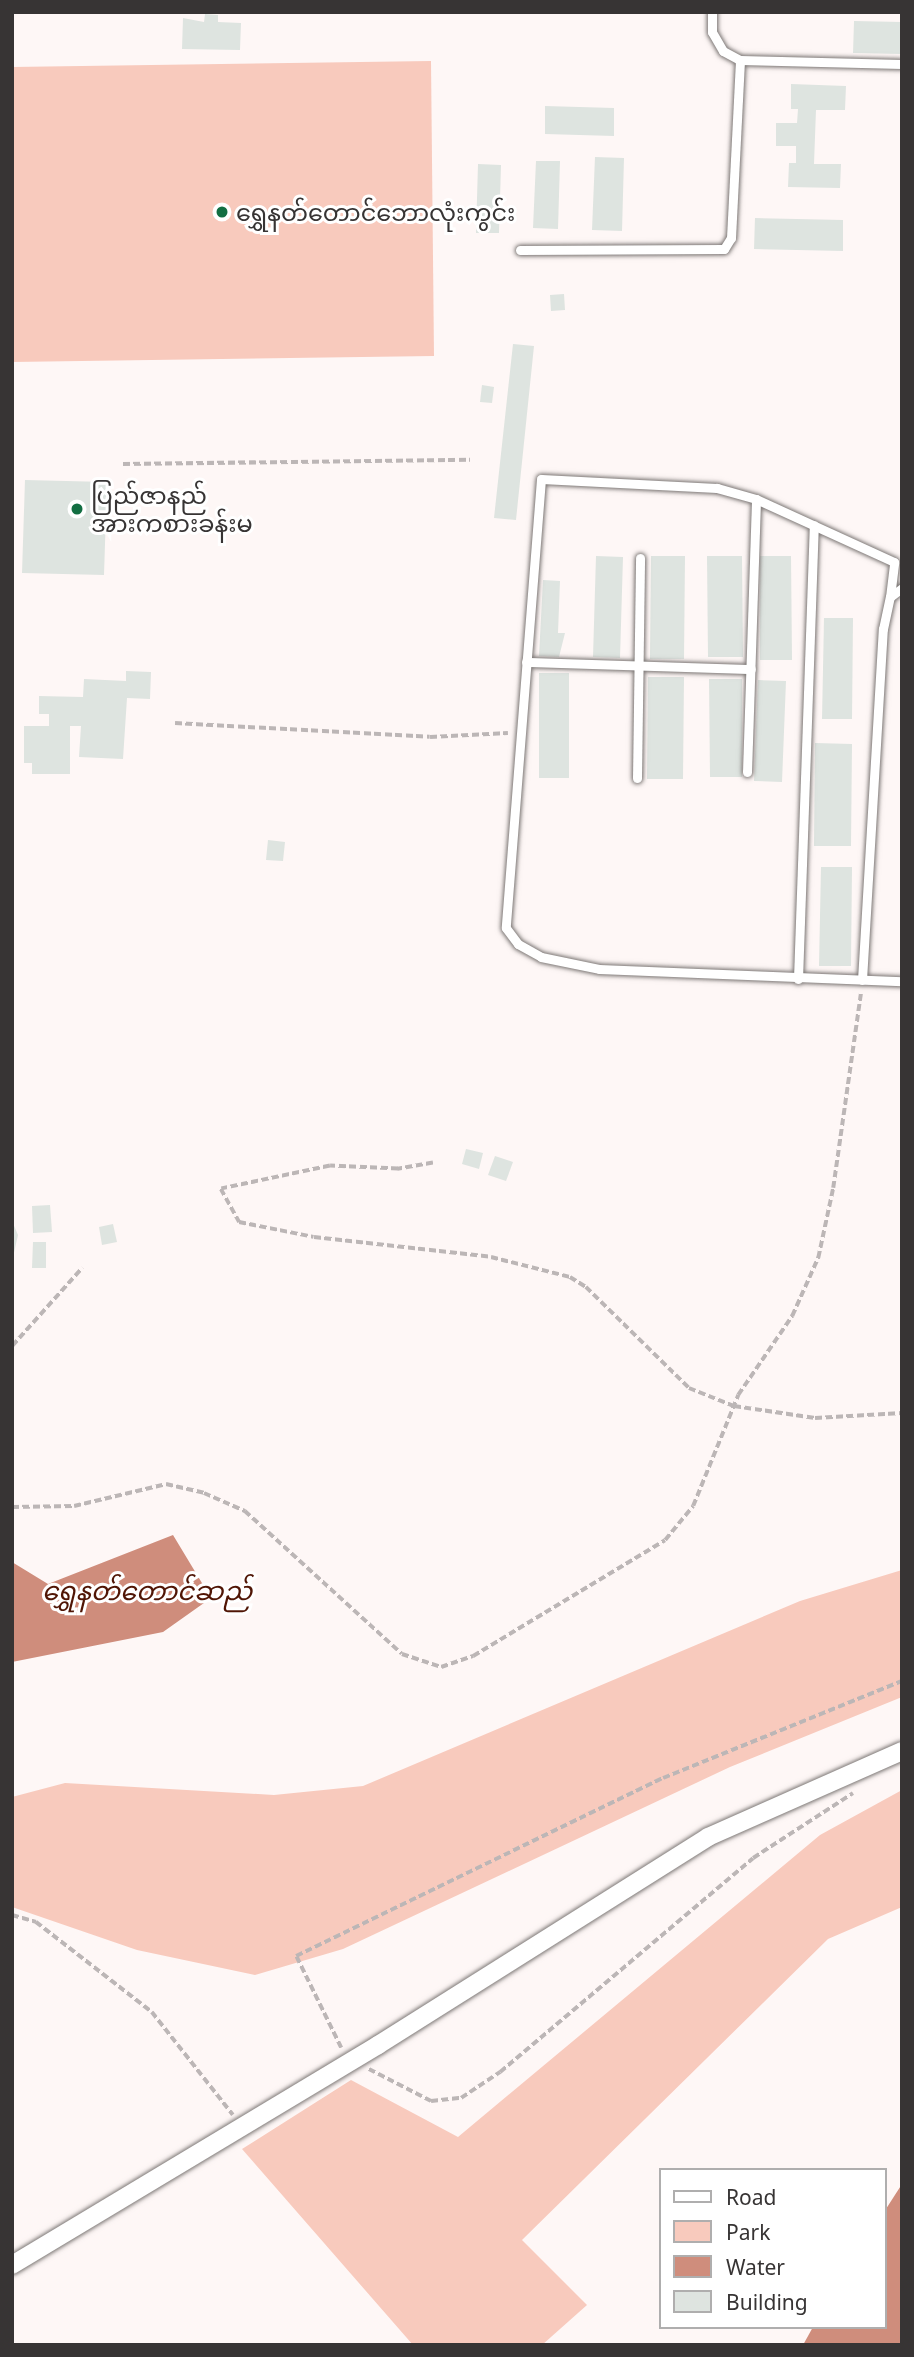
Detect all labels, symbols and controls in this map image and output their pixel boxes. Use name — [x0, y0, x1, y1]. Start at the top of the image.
place label: ရွှေနတ်တောင်ဘောလုံးကွင်း — [236, 198, 515, 226]
marker: ရွှေနတ်တောင်ဘောလုံးကွင်း — [214, 204, 230, 220]
place label: ပြည်ဇာနည် အားကစားခန်းမ — [91, 481, 253, 537]
marker: ပြည်ဇာနည် အားကစားခန်းမ — [69, 501, 85, 517]
water label: ရွှေနတ်တောင်ဆည် — [42, 1575, 252, 1607]
legend — [659, 2168, 886, 2329]
text: Road — [726, 2183, 776, 2211]
text: Park — [726, 2218, 770, 2246]
text: Water — [726, 2253, 785, 2281]
text: Building — [726, 2288, 808, 2316]

